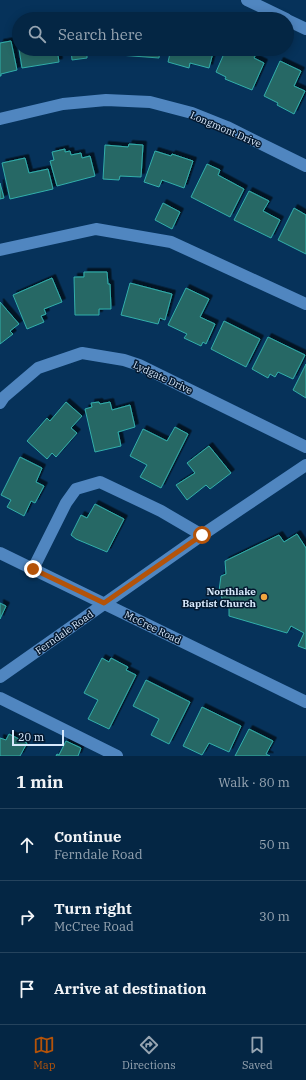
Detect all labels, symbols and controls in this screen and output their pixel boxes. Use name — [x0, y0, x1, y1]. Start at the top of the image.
search box — [12, 12, 294, 56]
icon: search — [26, 23, 48, 45]
text: Search here — [58, 25, 143, 44]
street label: Longmont Drive — [188, 109, 263, 150]
street label: Lydgate Drive — [131, 358, 195, 397]
route start — [193, 526, 211, 544]
route end — [24, 560, 42, 578]
place label: Northlake Baptist Church — [182, 585, 256, 610]
marker: Northlake Baptist Church — [259, 592, 269, 602]
street label: Ferndale Road — [33, 608, 96, 657]
street label: McCree Road — [122, 608, 183, 647]
scale bar — [12, 728, 64, 747]
text: 20 m — [18, 730, 44, 744]
text: 1 min — [16, 771, 64, 793]
text: Walk · 80 m — [218, 774, 290, 791]
text: Continue — [54, 827, 121, 846]
icon: ahead — [16, 834, 38, 856]
text: 50 m — [259, 836, 290, 853]
text: Ferndale Road — [54, 846, 143, 863]
text: Turn right — [54, 899, 132, 918]
icon: right — [16, 906, 38, 928]
text: 30 m — [259, 908, 290, 925]
text: McCree Road — [54, 918, 134, 935]
icon: arrive — [16, 978, 38, 1000]
text: Arrive at destination — [54, 979, 206, 998]
tab: Map — [33, 1034, 56, 1072]
tab: Directions — [122, 1034, 176, 1072]
tab: Saved — [242, 1034, 273, 1072]

